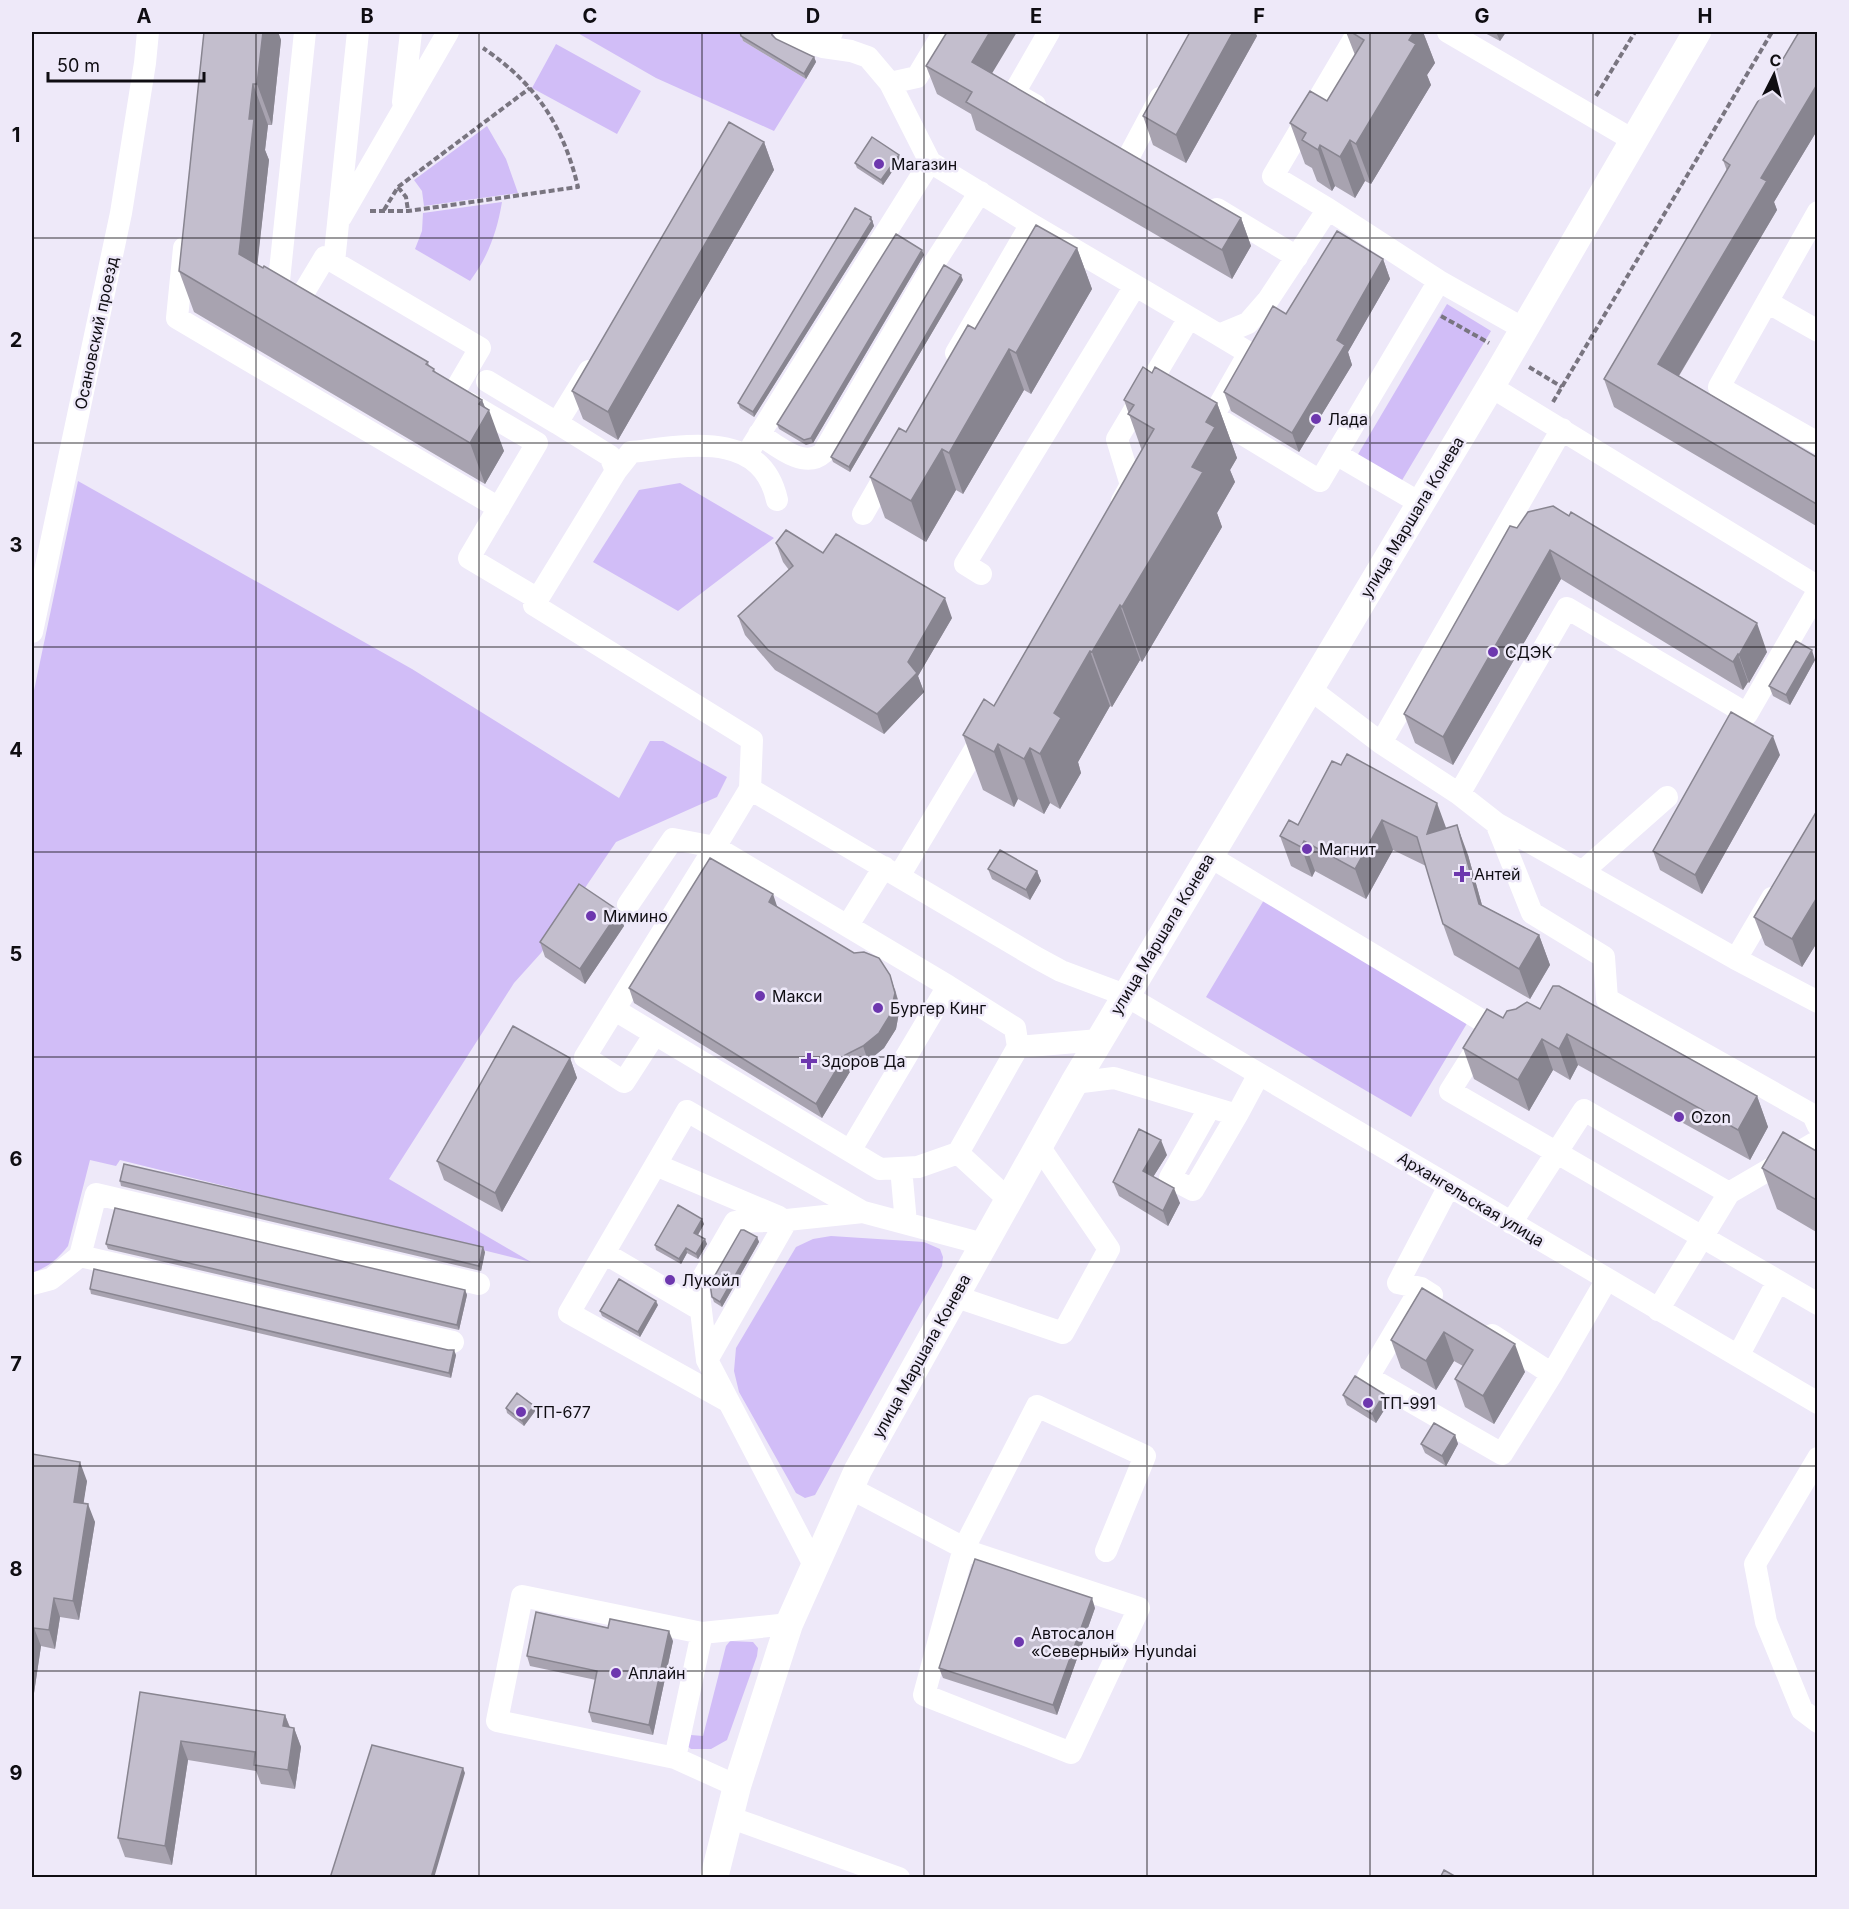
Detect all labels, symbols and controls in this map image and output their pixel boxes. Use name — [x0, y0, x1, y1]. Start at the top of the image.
text: A — [137, 4, 152, 28]
text: B — [360, 4, 374, 28]
text: C — [583, 4, 597, 28]
text: D — [806, 4, 820, 28]
text: E — [1030, 4, 1042, 28]
text: F — [1253, 4, 1265, 28]
text: G — [1474, 4, 1490, 28]
text: H — [1698, 4, 1712, 28]
scale bar — [48, 45, 204, 83]
north arrow — [1744, 45, 1804, 105]
text: С — [1769, 50, 1783, 71]
text: 50 m — [57, 55, 100, 76]
text: 1 — [12, 123, 20, 147]
place label: Магазин — [891, 154, 957, 174]
marker: Магазин — [872, 157, 886, 171]
street label: Осановский проезд — [70, 255, 122, 411]
text: 2 — [10, 328, 22, 352]
place label: Лада — [1328, 409, 1368, 429]
marker: Лада — [1309, 412, 1323, 426]
street label: улица Маршала Конева — [1356, 433, 1468, 601]
text: 3 — [10, 533, 22, 557]
place label: СДЭК — [1505, 642, 1552, 662]
marker: СДЭК — [1486, 645, 1500, 659]
text: 4 — [9, 738, 23, 762]
place label: Магнит — [1319, 839, 1377, 859]
marker: Магнит — [1300, 842, 1314, 856]
street label: улица Маршала Конева — [1106, 850, 1218, 1018]
place label: Антей — [1474, 864, 1520, 884]
marker: Антей — [1455, 867, 1469, 881]
place label: Мимино — [603, 906, 668, 926]
marker: Мимино — [584, 909, 598, 923]
text: 5 — [10, 942, 22, 966]
place label: Макси — [772, 986, 822, 1006]
marker: Макси — [753, 989, 767, 1003]
place label: Бургер Кинг — [890, 998, 986, 1018]
marker: Бургер Кинг — [871, 1001, 885, 1015]
place label: Здоров Да — [821, 1051, 906, 1071]
marker: Здоров Да — [802, 1054, 816, 1068]
place label: Ozon — [1691, 1107, 1731, 1127]
marker: Ozon — [1672, 1110, 1686, 1124]
text: 6 — [10, 1147, 23, 1171]
street label: Архангельская улица — [1394, 1147, 1548, 1251]
place label: Лукойл — [682, 1270, 740, 1290]
street label: улица Маршала Конева — [868, 1270, 974, 1442]
marker: Лукойл — [663, 1273, 677, 1287]
text: 7 — [10, 1352, 22, 1376]
place label: ТП-991 — [1380, 1393, 1436, 1413]
marker: ТП-991 — [1361, 1396, 1375, 1410]
place label: ТП-677 — [533, 1402, 591, 1422]
marker: ТП-677 — [514, 1405, 528, 1419]
text: 8 — [9, 1557, 23, 1581]
place label: Автосалон «Северный» Hyundai — [1031, 1623, 1197, 1661]
marker: Автосалон «Северный» Hyundai — [1012, 1635, 1026, 1649]
place label: Аплайн — [628, 1663, 686, 1683]
marker: Аплайн — [609, 1666, 623, 1680]
text: 9 — [10, 1761, 23, 1785]

